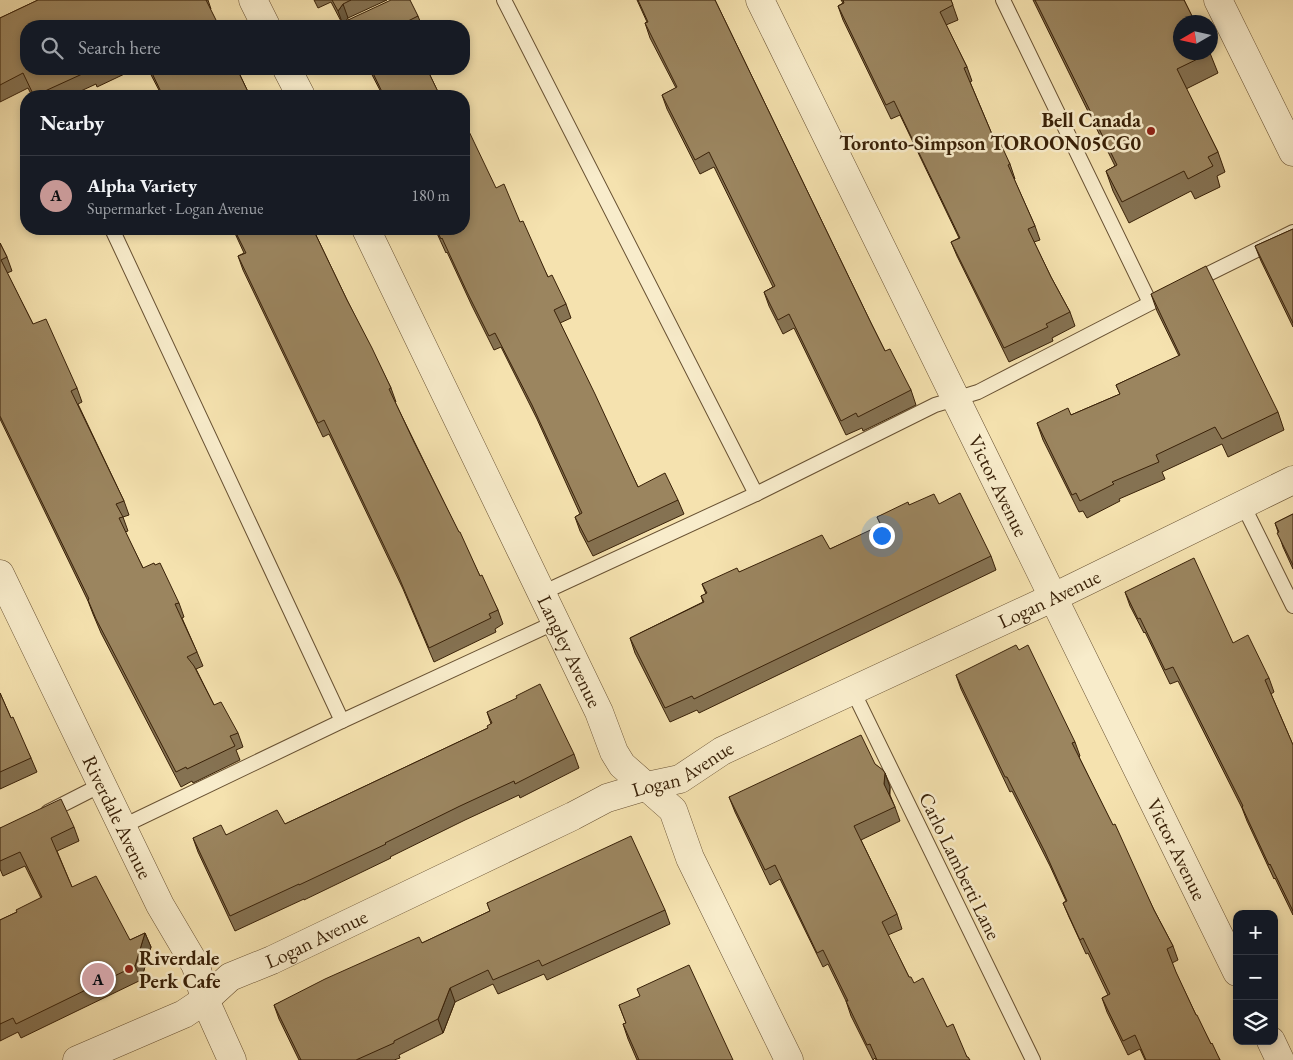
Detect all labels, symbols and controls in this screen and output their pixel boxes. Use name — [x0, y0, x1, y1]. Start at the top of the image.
north arrow — [1173, 15, 1218, 60]
search box — [20, 20, 470, 75]
icon: search — [38, 34, 66, 62]
text: Search here — [78, 35, 160, 60]
place label: Bell Canada Toronto-Simpson TOROON05CG0 — [839, 107, 1141, 156]
text: Nearby — [40, 109, 104, 136]
marker: Bell Canada Toronto-Simpson TOROON05CG0 — [1145, 125, 1157, 137]
text: Alpha Variety — [87, 173, 197, 198]
text: A — [50, 185, 62, 206]
text: 180 m — [411, 185, 450, 206]
text: Supermarket · Logan Avenue — [87, 198, 263, 219]
street label: Victor Avenue — [962, 430, 1034, 541]
your location — [869, 523, 895, 549]
street label: Logan Avenue — [994, 563, 1105, 634]
street label: Langley Avenue — [532, 591, 608, 712]
street label: Logan Avenue — [629, 734, 738, 803]
street label: Riverdale Avenue — [77, 751, 158, 883]
street label: Carlo Lamberti Lane — [913, 788, 1007, 944]
street label: Victor Avenue — [1141, 794, 1213, 905]
street label: Logan Avenue — [261, 903, 372, 974]
map controls — [1233, 910, 1278, 1045]
button: + — [1233, 910, 1278, 955]
place label: Riverdale Perk Cafe — [139, 945, 221, 994]
button: − — [1233, 955, 1278, 1000]
pin: A — [82, 960, 114, 998]
marker: Riverdale Perk Cafe — [123, 963, 135, 975]
button: layers — [1233, 1000, 1278, 1045]

